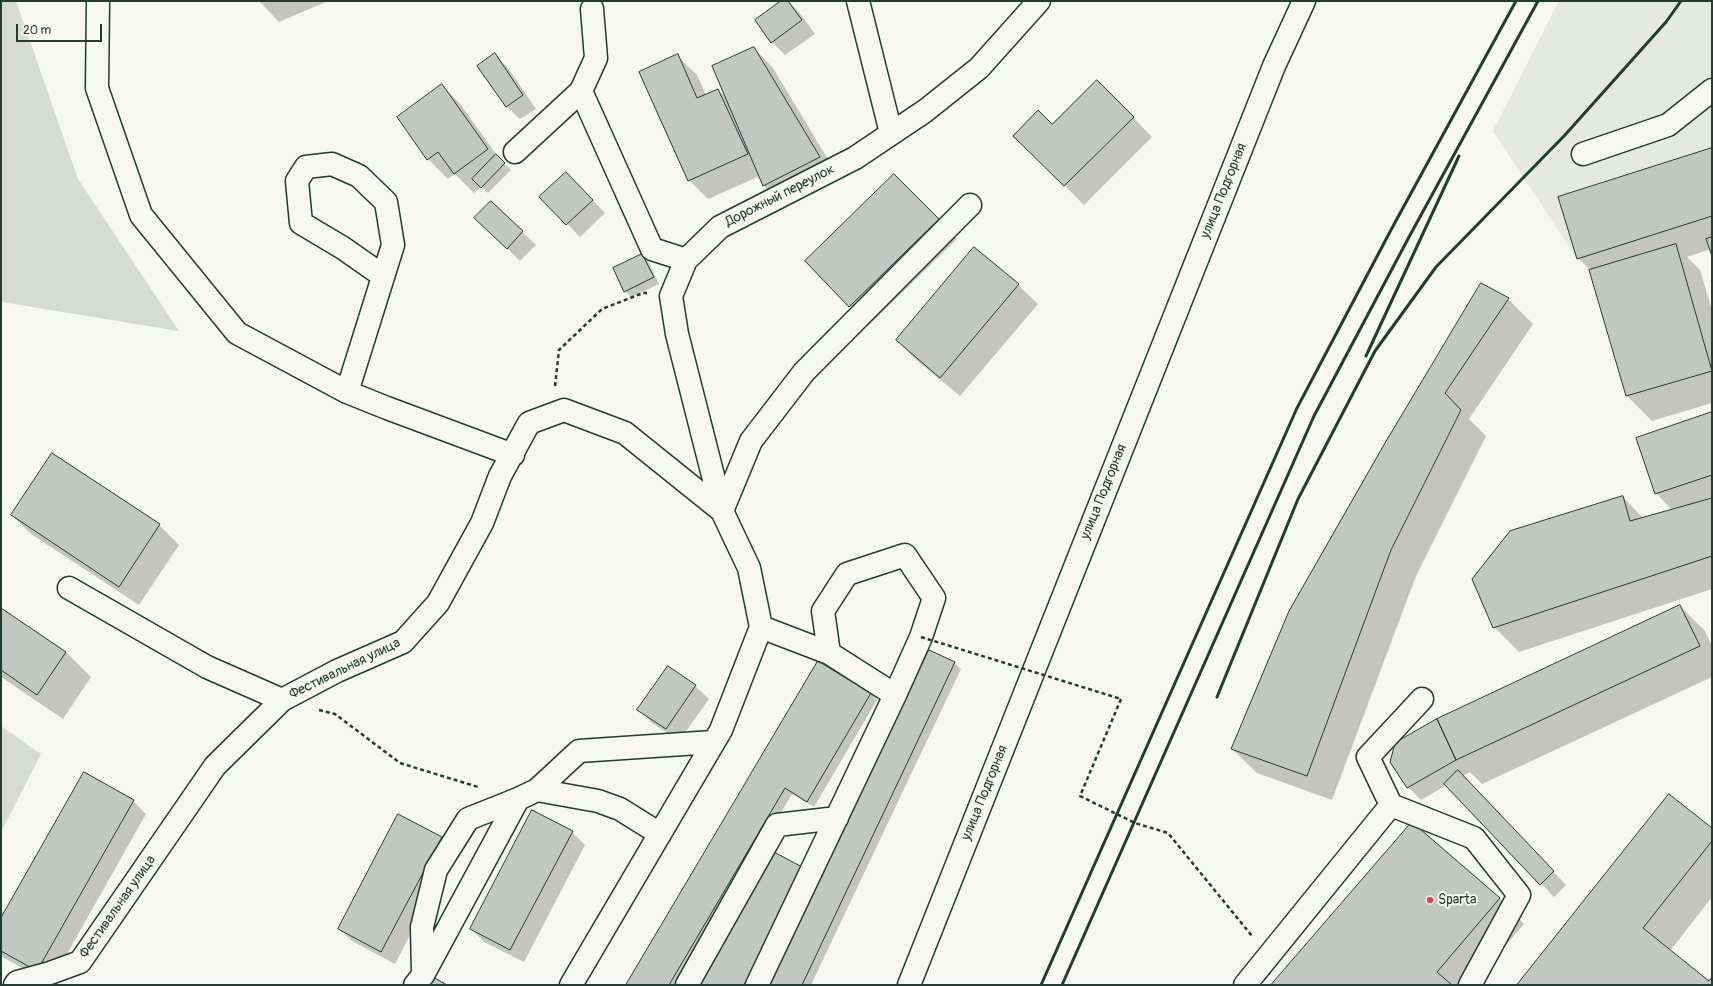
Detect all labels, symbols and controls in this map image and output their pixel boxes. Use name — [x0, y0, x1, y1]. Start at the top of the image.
scale bar — [18, 16, 104, 42]
text: 20 m — [23, 23, 51, 38]
street label: улица Подгорная — [1197, 141, 1251, 241]
street label: Дорожный переулок — [723, 161, 837, 231]
street label: улица Подгорная — [1077, 442, 1131, 542]
street label: Фестивальная улица — [287, 635, 403, 703]
street label: улица Подгорная — [958, 743, 1012, 843]
street label: Фестивальная улица — [76, 852, 160, 962]
place label: Sparta — [1438, 892, 1476, 908]
marker: Sparta — [1425, 895, 1435, 905]

